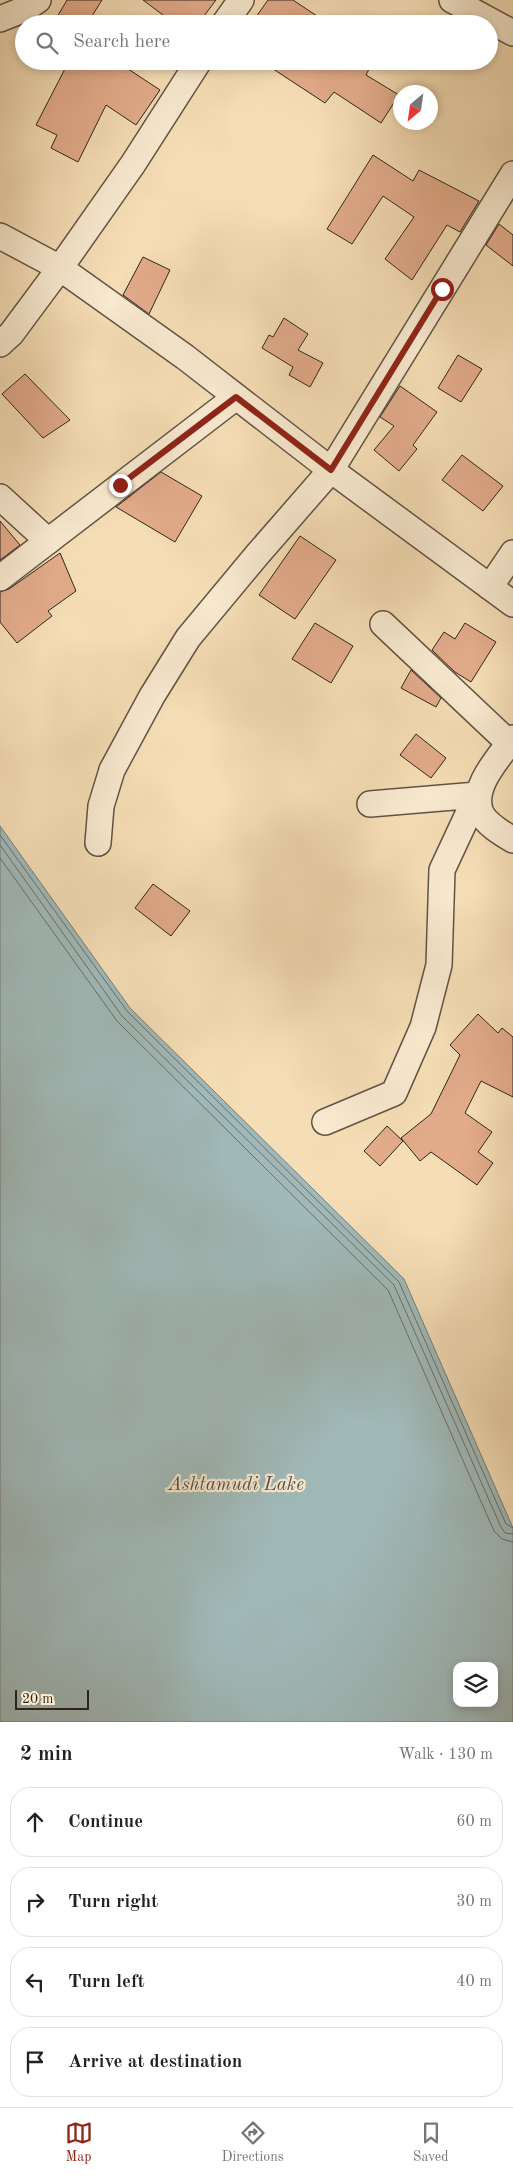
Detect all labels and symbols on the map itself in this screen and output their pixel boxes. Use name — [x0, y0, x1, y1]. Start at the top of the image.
north arrow — [393, 85, 438, 130]
route start — [431, 278, 454, 301]
route end — [109, 474, 132, 497]
water label: Ashtamudi Lake — [167, 1476, 304, 1495]
scale bar — [15, 1687, 89, 1710]

